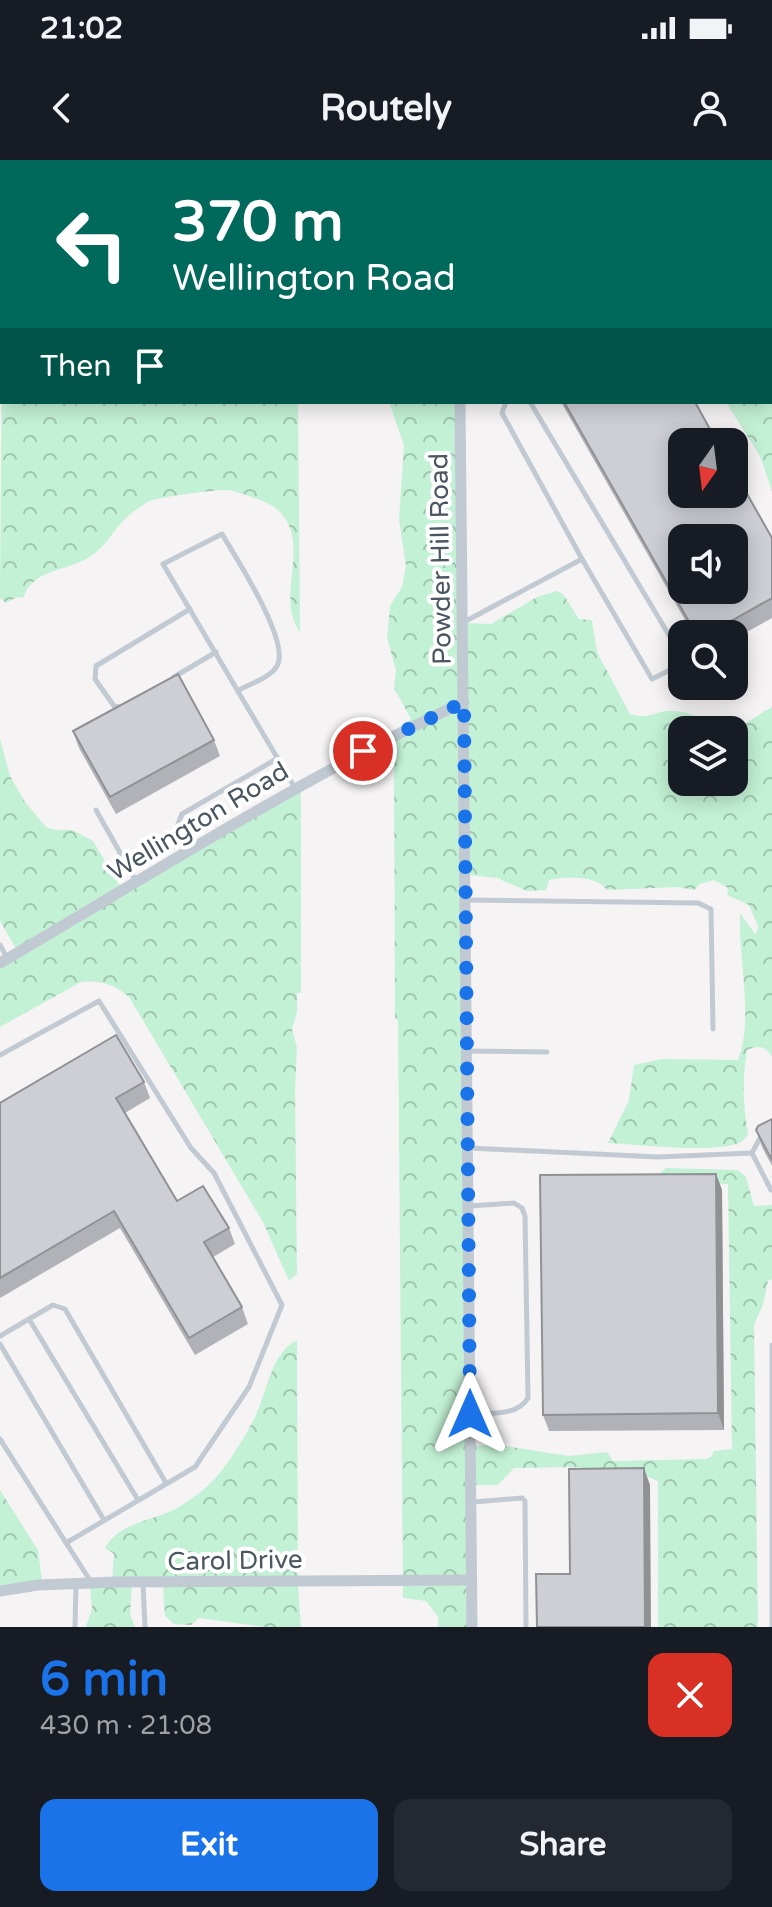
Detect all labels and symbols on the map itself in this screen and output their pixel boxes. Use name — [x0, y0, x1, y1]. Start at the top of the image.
north arrow — [668, 428, 748, 508]
street label: Powder Hill Road — [423, 453, 458, 665]
pin — [329, 717, 397, 785]
street label: Wellington Road — [102, 755, 294, 888]
position arrow — [428, 1372, 512, 1456]
street label: Carol Drive — [167, 1544, 303, 1577]

